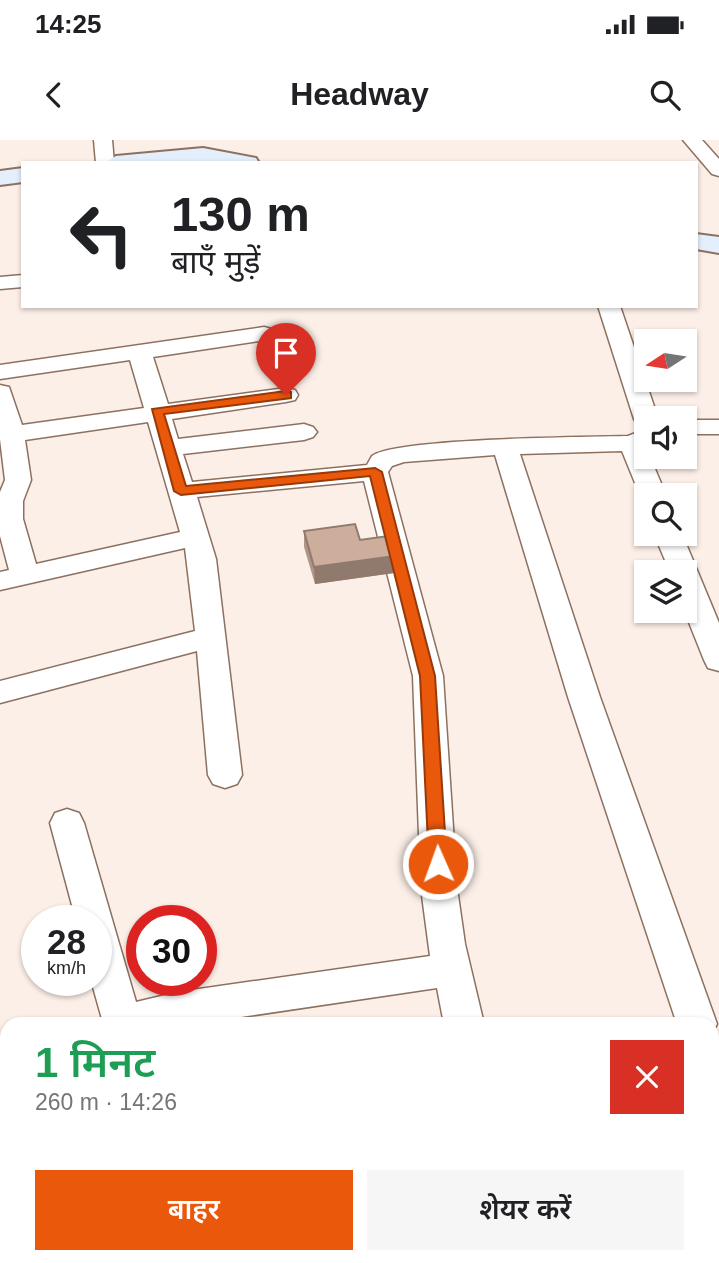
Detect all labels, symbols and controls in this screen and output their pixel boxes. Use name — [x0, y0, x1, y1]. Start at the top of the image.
text: 14:25 — [35, 9, 102, 39]
icon: back — [35, 76, 73, 114]
text: Headway — [290, 76, 429, 112]
icon: search — [646, 76, 684, 114]
text: 130 m — [171, 187, 310, 241]
icon: left — [56, 189, 147, 280]
text: बाएँ मुड़ें — [171, 244, 260, 280]
pin — [256, 323, 316, 395]
north arrow — [634, 329, 696, 392]
map controls — [634, 329, 697, 623]
icon: arrive — [267, 334, 305, 372]
button: sound — [634, 406, 697, 469]
button: search — [634, 483, 697, 546]
button: layers — [634, 560, 697, 623]
position arrow — [401, 827, 475, 901]
speed limit sign: 30 — [126, 905, 217, 996]
text: 28 — [47, 922, 86, 961]
text: km/h — [47, 958, 86, 978]
text: 1 मिनट — [35, 1039, 155, 1086]
button: close — [610, 1040, 684, 1114]
text: 260 m · 14:26 — [35, 1089, 177, 1115]
button: बाहर — [35, 1170, 353, 1250]
button: शेयर करें — [367, 1170, 684, 1250]

